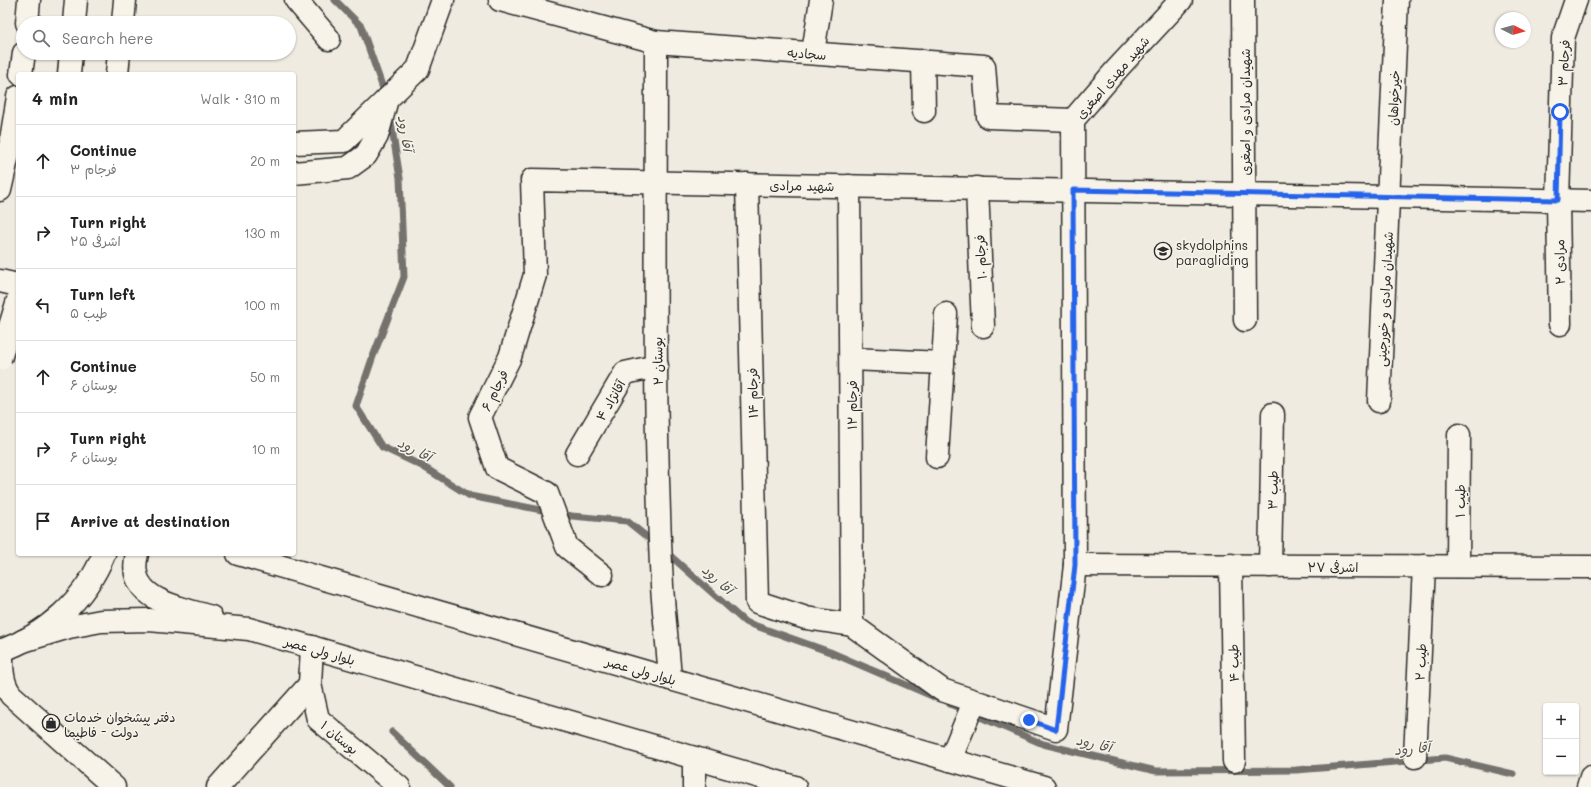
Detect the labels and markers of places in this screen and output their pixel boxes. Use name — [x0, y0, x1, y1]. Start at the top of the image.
place label: skydolphins paragliding — [1176, 236, 1249, 268]
school or university icon: skydolphins paragliding — [1153, 241, 1173, 261]
place label: دفتر پیشخوان خدمات دولت - فاطیما — [64, 708, 176, 741]
shop icon: دفتر پیشخوان خدمات دولت - فاطیما — [41, 713, 61, 733]

